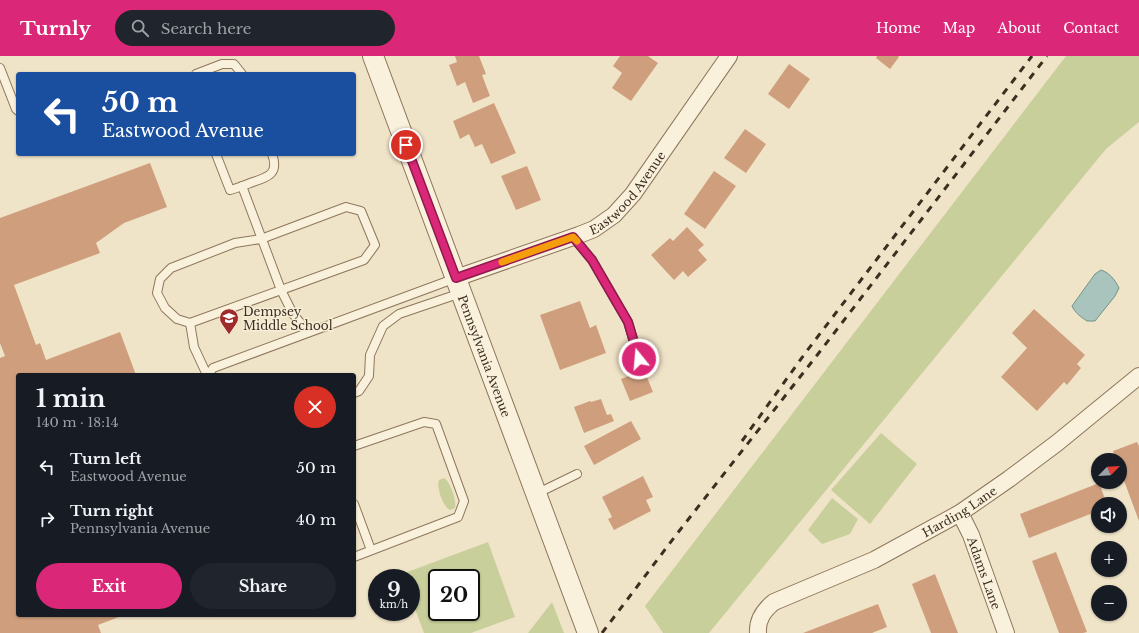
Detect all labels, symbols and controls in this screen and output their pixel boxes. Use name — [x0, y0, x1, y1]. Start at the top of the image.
search box — [115, 10, 395, 46]
text: Turnly — [20, 17, 91, 40]
icon: search — [129, 17, 151, 39]
text: Search here — [161, 19, 251, 38]
text: Home — [876, 19, 921, 37]
text: Map — [943, 19, 975, 37]
text: About — [997, 19, 1041, 37]
text: Contact — [1063, 19, 1119, 37]
text: 50 m — [102, 85, 178, 120]
icon: left — [36, 88, 88, 140]
text: Eastwood Avenue — [102, 120, 264, 142]
pin — [389, 128, 423, 162]
icon: arrive — [395, 134, 417, 156]
street label: Eastwood Avenue — [587, 148, 668, 238]
street label: Pennsylvania Avenue — [455, 293, 514, 419]
place label: Dempsey Middle School — [243, 304, 333, 333]
school or university icon: Dempsey Middle School — [218, 307, 240, 335]
position arrow — [618, 338, 660, 380]
text: 1 min — [36, 384, 106, 413]
button: close — [294, 386, 336, 428]
text: 140 m · 18:14 — [36, 414, 118, 431]
text: Turn left — [70, 449, 141, 468]
north arrow — [1091, 453, 1127, 489]
map controls — [1091, 453, 1127, 621]
icon: left — [36, 456, 58, 478]
text: 50 m — [296, 458, 336, 477]
text: Eastwood Avenue — [70, 468, 187, 485]
street label: Harding Lane — [919, 483, 999, 540]
button: sound — [1091, 497, 1127, 533]
text: Turn right — [70, 501, 153, 520]
icon: right — [36, 508, 58, 530]
text: 40 m — [296, 510, 336, 529]
text: Pennsylvania Avenue — [70, 520, 210, 537]
street label: Adams Lane — [964, 534, 1005, 612]
button: + — [1091, 541, 1127, 577]
button: Exit — [36, 563, 182, 609]
button: Share — [190, 563, 336, 609]
speed limit sign: 20 — [428, 569, 480, 621]
text: 9 — [387, 578, 401, 602]
button: − — [1091, 585, 1127, 621]
text: km/h — [380, 598, 408, 611]

